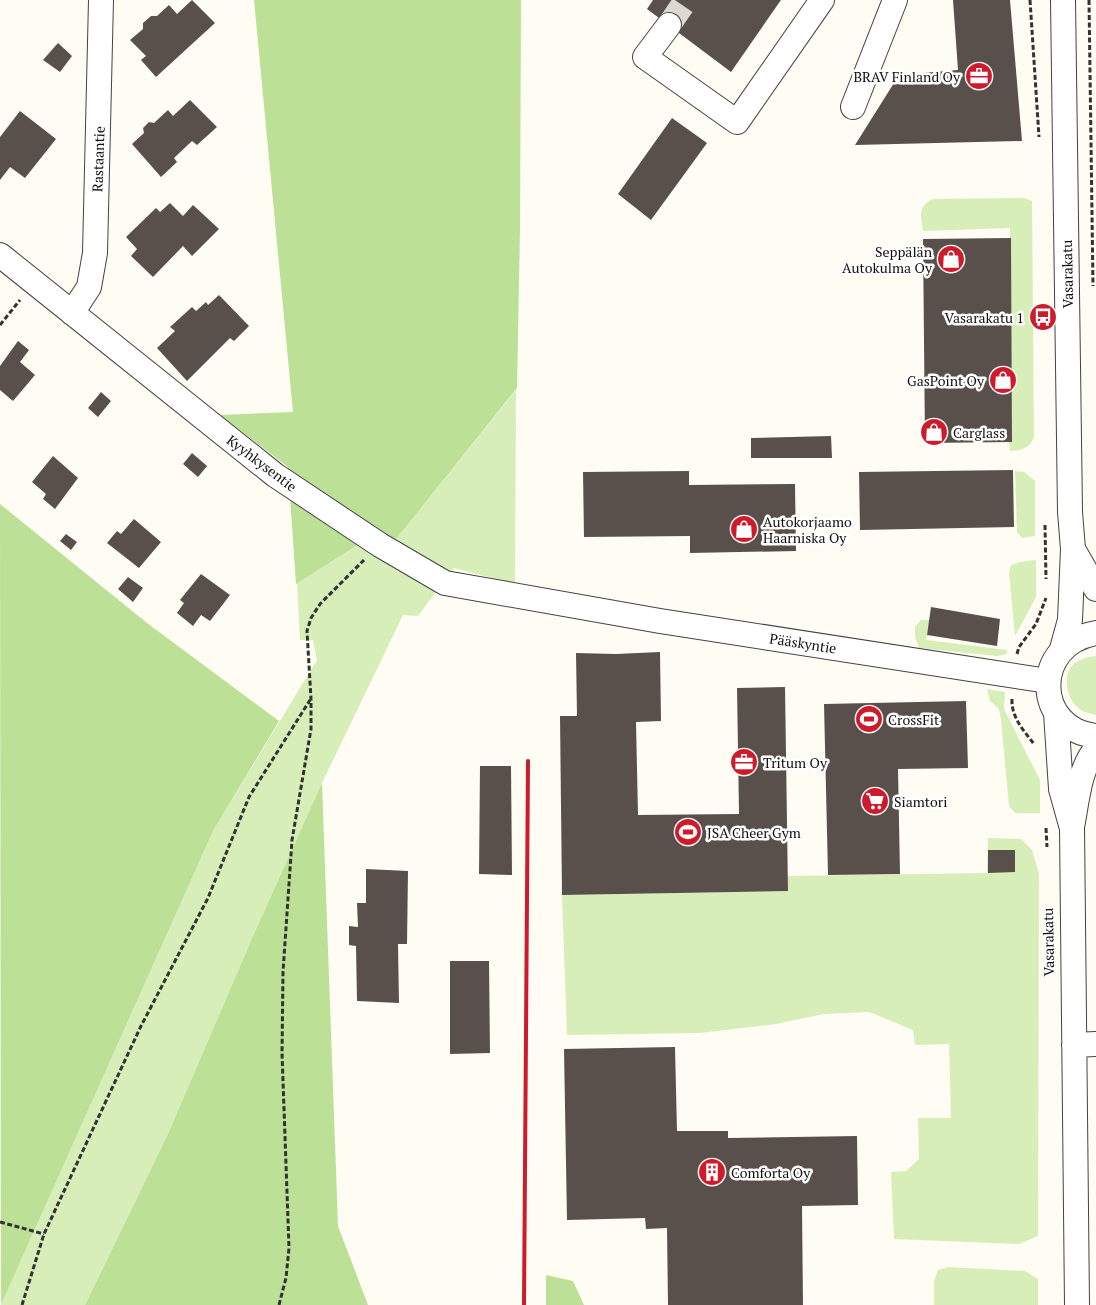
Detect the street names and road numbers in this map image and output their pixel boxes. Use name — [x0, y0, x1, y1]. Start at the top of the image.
street label: Rastaantie — [87, 126, 109, 192]
street label: Vasarakatu — [1057, 240, 1077, 308]
street label: Kyyhkysentie — [223, 430, 301, 496]
street label: Pääskyntie — [768, 628, 838, 658]
street label: Vasarakatu — [1038, 908, 1058, 976]

